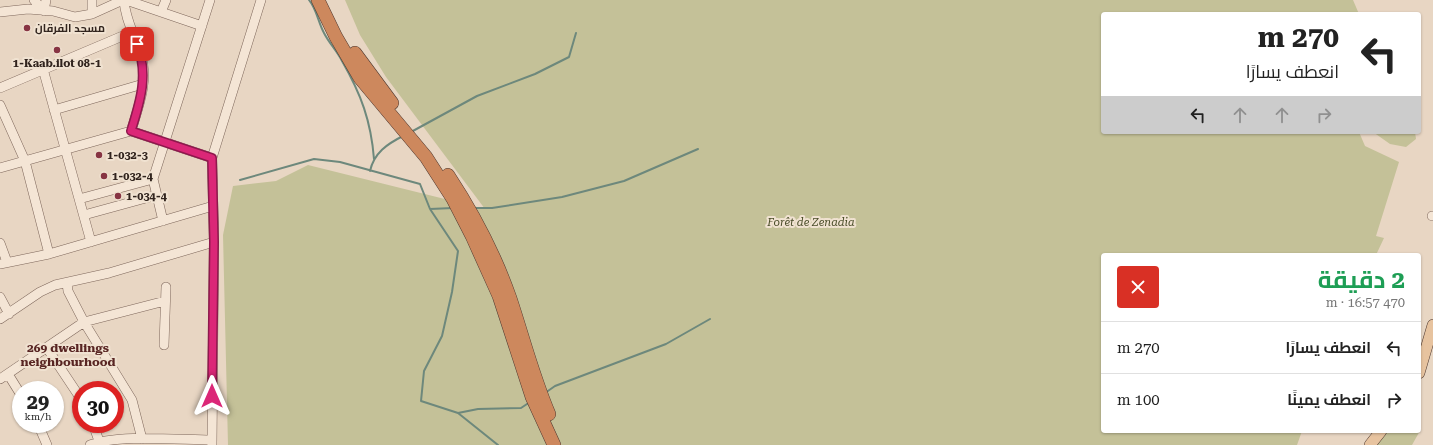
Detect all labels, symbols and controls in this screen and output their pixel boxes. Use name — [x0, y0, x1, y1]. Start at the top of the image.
text: 270 m — [1258, 21, 1339, 54]
place label: مسجد الفرقان — [35, 22, 105, 35]
marker: مسجد الفرقان — [22, 23, 32, 33]
pin — [120, 27, 154, 61]
icon: left — [1353, 28, 1405, 80]
icon: arrive — [126, 33, 148, 55]
marker: 1-Kaab.ilot 08-1 — [52, 45, 62, 55]
place label: 1-Kaab.ilot 08-1 — [13, 57, 101, 70]
text: انعطف يسارًا — [1246, 61, 1339, 82]
icon: left — [1187, 104, 1209, 126]
icon: ahead — [1229, 104, 1251, 126]
icon: ahead — [1271, 104, 1293, 126]
icon: right — [1313, 104, 1335, 126]
place label: 1-032-3 — [107, 149, 148, 162]
marker: 1-032-3 — [94, 150, 104, 160]
place label: 1-032-4 — [112, 170, 154, 183]
marker: 1-032-4 — [99, 171, 109, 181]
place label: 1-034-4 — [126, 190, 168, 203]
marker: 1-034-4 — [113, 191, 123, 201]
park label: Forêt de Zenadia — [766, 216, 855, 229]
button: close — [1117, 266, 1159, 308]
text: 2 دقيقة — [1318, 266, 1405, 294]
text: 470 m · 16:57 — [1326, 295, 1405, 310]
icon: left — [1383, 337, 1405, 359]
text: 270 m — [1117, 339, 1160, 357]
text: انعطف يسارًا — [1285, 339, 1371, 357]
district label: 269 dwellings neighbourhood — [20, 341, 116, 369]
position arrow — [191, 375, 233, 417]
speed limit sign: 30 — [72, 381, 124, 433]
icon: right — [1383, 389, 1405, 411]
text: 29 — [27, 390, 49, 414]
text: 100 m — [1117, 391, 1160, 409]
text: انعطف يمينًا — [1287, 391, 1371, 409]
text: km/h — [25, 411, 51, 422]

